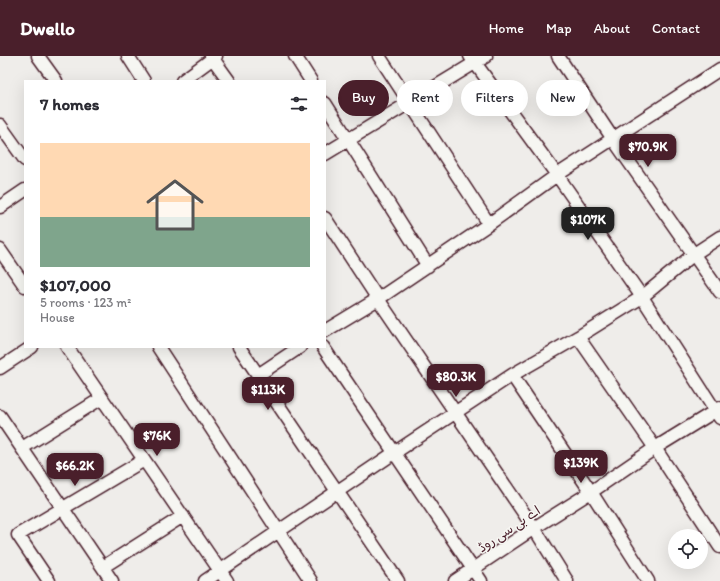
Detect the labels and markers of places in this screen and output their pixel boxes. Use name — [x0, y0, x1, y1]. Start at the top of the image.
pin: $70.9K — [615, 134, 681, 168]
pin: $107K — [560, 207, 616, 241]
pin: $80.3K — [423, 364, 489, 398]
pin: $113K — [240, 377, 296, 411]
pin: $76K — [133, 423, 181, 457]
pin: $139K — [553, 450, 609, 484]
pin: $66.2K — [42, 453, 108, 487]

